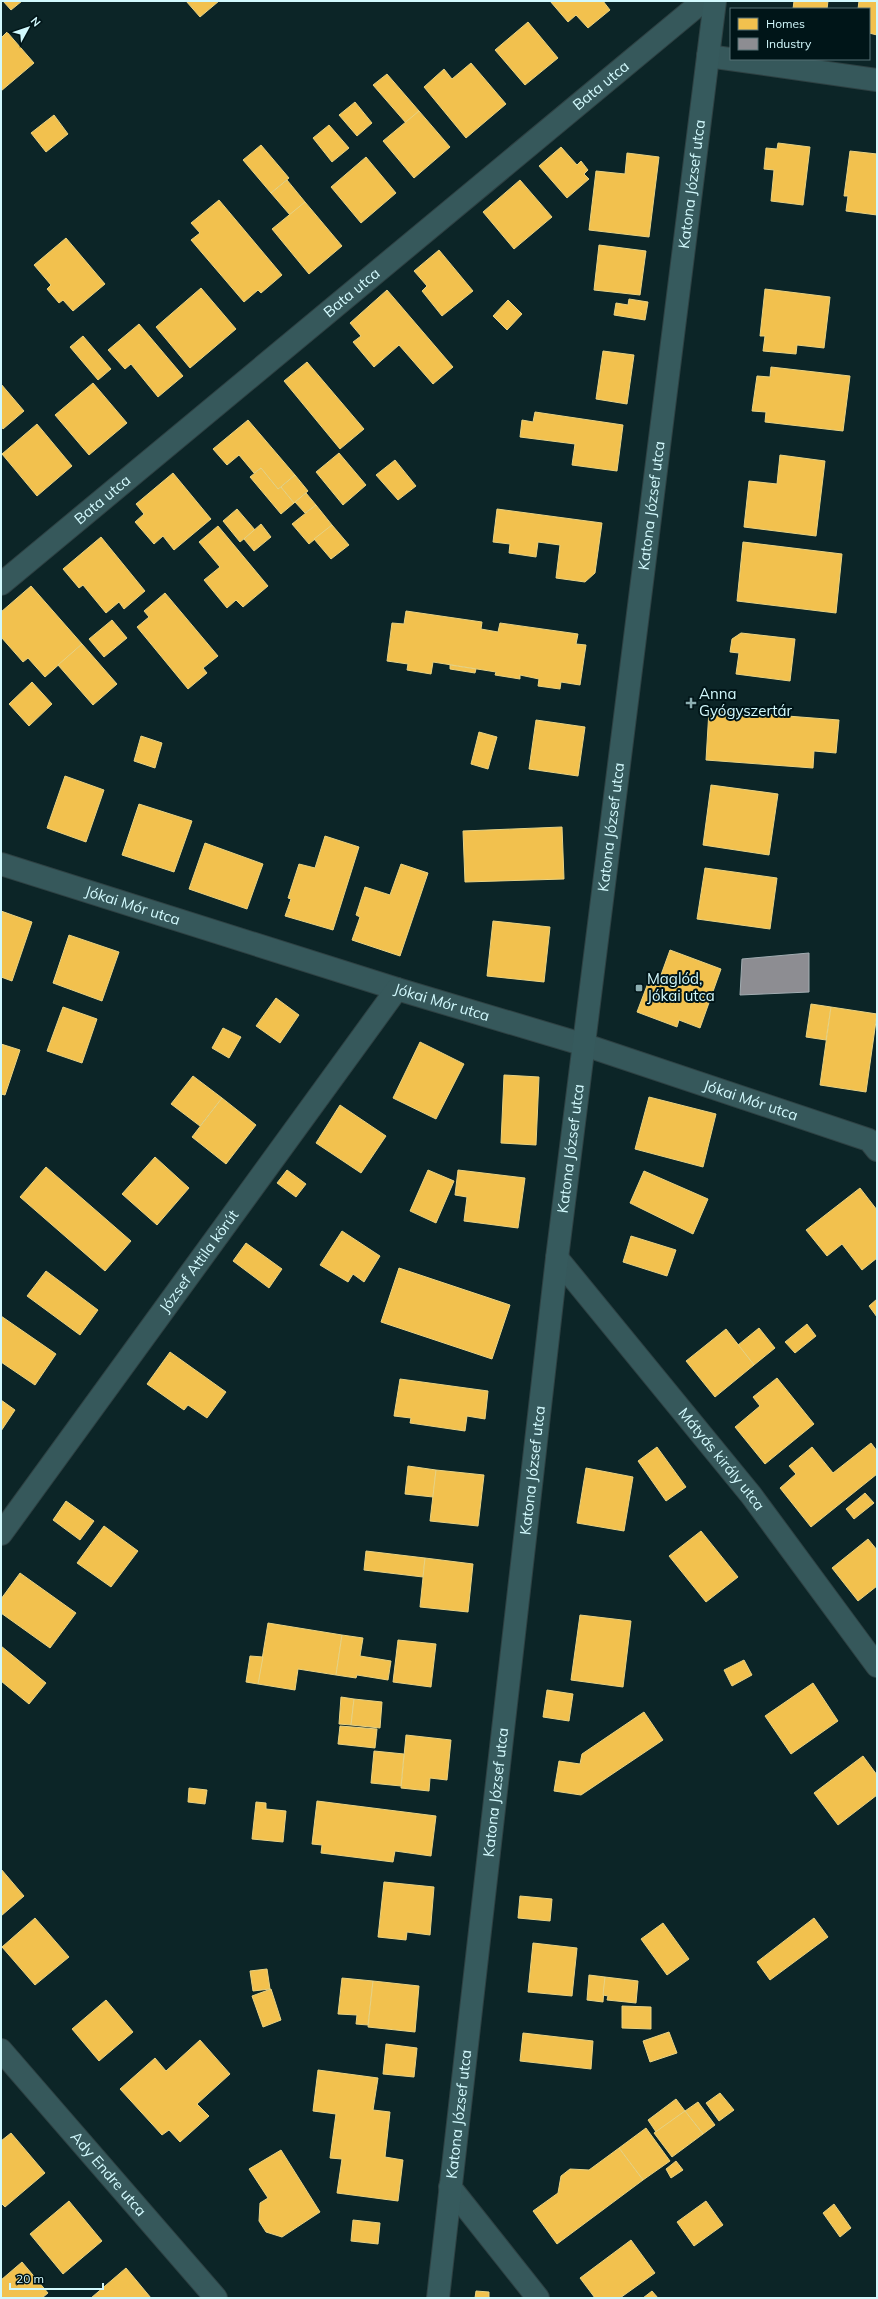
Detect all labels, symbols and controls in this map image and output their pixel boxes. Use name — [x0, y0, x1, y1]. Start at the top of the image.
north arrow — [8, 8, 48, 48]
legend — [730, 8, 870, 60]
text: N — [28, 14, 44, 29]
text: Homes — [766, 16, 805, 31]
text: Industry — [766, 36, 812, 51]
street label: Bata utca — [569, 56, 633, 114]
street label: Katona József utca — [674, 118, 709, 250]
street label: Bata utca — [319, 263, 384, 321]
street label: Katona József utca — [634, 440, 669, 571]
street label: Bata utca — [70, 470, 134, 528]
place label: Anna Gyógyszertár — [699, 684, 792, 720]
marker: Anna Gyógyszertár — [686, 698, 696, 708]
street label: Katona József utca — [593, 761, 628, 893]
street label: Jókai Mór utca — [83, 881, 183, 929]
place label: Maglód, Jókai utca — [647, 969, 715, 1005]
street label: Jókai Mór utca — [392, 979, 492, 1025]
marker: Maglód, Jókai utca — [634, 983, 644, 993]
street label: Jókai Mór utca — [701, 1075, 801, 1125]
street label: Katona József utca — [553, 1083, 588, 1214]
street label: József Attila körút — [155, 1206, 242, 1316]
street label: Mátyás király utca — [674, 1404, 769, 1514]
street label: Katona József utca — [515, 1405, 549, 1536]
street label: Katona József utca — [479, 1727, 512, 1858]
street label: Katona József utca — [442, 2048, 475, 2180]
street label: Ady Endre utca — [67, 2127, 151, 2220]
scale bar — [10, 2265, 103, 2291]
text: 20 m — [16, 2271, 44, 2286]

